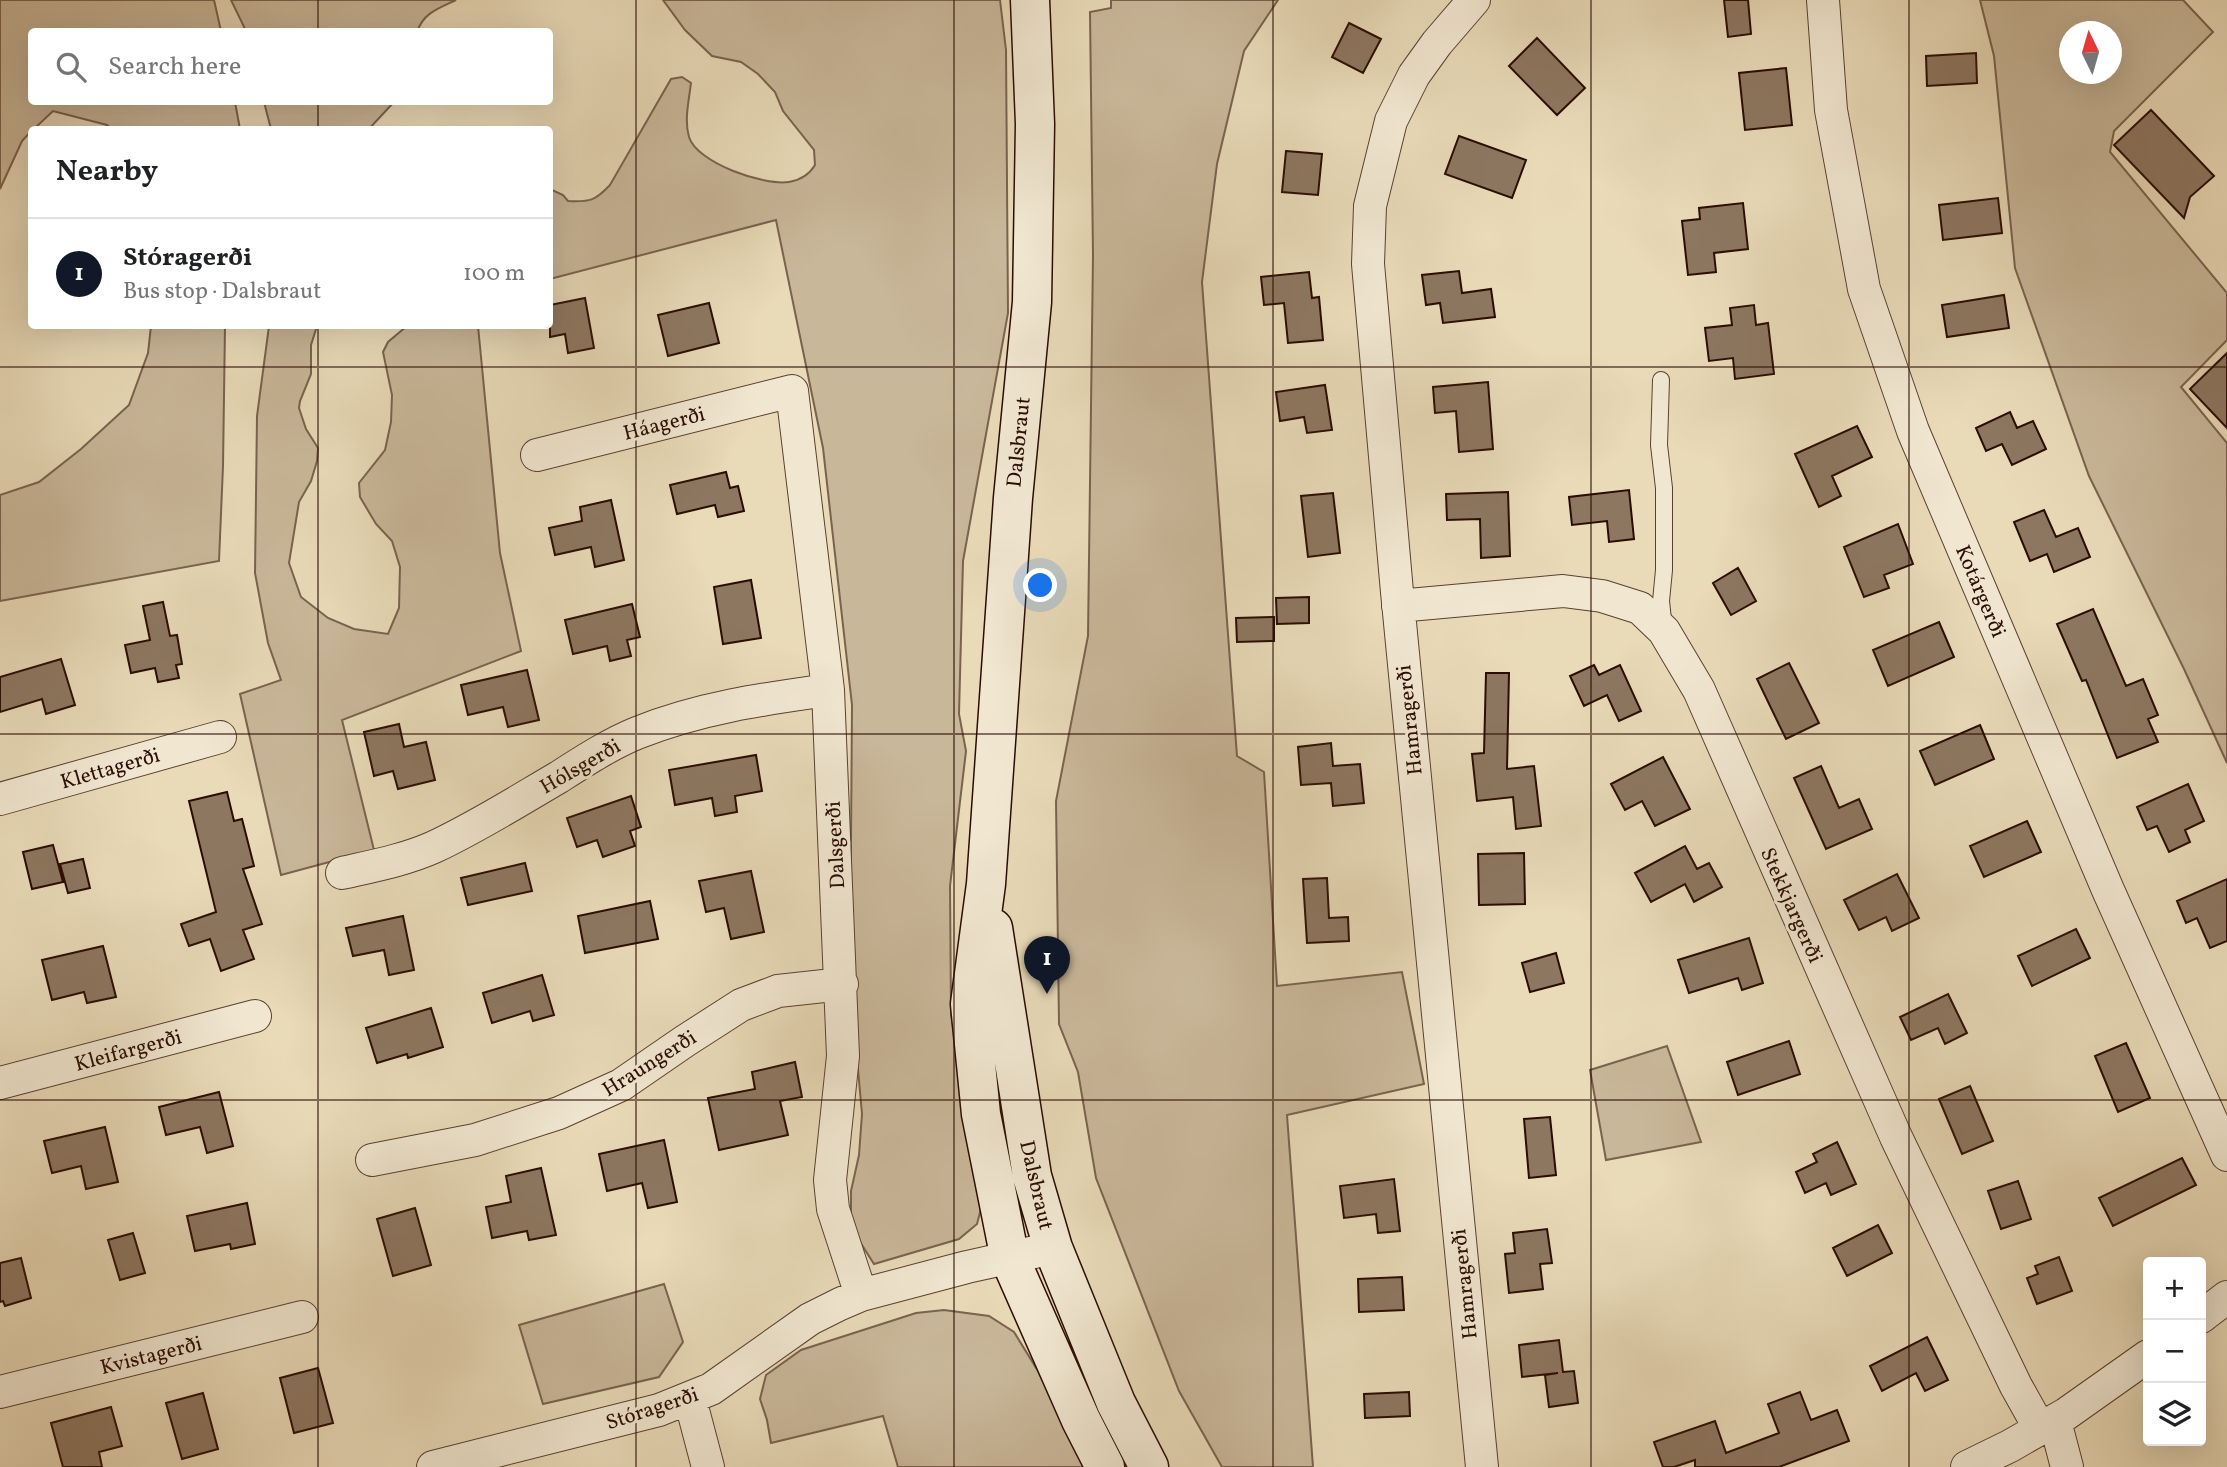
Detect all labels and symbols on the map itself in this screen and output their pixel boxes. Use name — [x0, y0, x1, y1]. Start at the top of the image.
north arrow — [2059, 21, 2122, 84]
street label: Dalsbraut — [1000, 395, 1039, 489]
street label: Háagerði — [620, 400, 708, 449]
street label: Kotárgerði — [1947, 541, 2012, 642]
your location — [1023, 568, 1057, 602]
street label: Hamragerði — [1390, 663, 1431, 777]
street label: Hólsgerði — [535, 733, 626, 802]
street label: Klettagerði — [57, 741, 164, 797]
street label: Dalsgerði — [820, 800, 853, 890]
street label: Stekkjargerði — [1752, 843, 1829, 968]
pin: 1 — [1024, 936, 1070, 994]
street label: Kleifargerði — [71, 1023, 185, 1080]
street label: Hraungerði — [597, 1024, 703, 1105]
street label: Dalsbraut — [1011, 1138, 1060, 1233]
street label: Hamragerði — [1445, 1227, 1486, 1341]
street label: Kvistagerði — [97, 1330, 205, 1383]
street label: Stóragerði — [602, 1381, 703, 1438]

